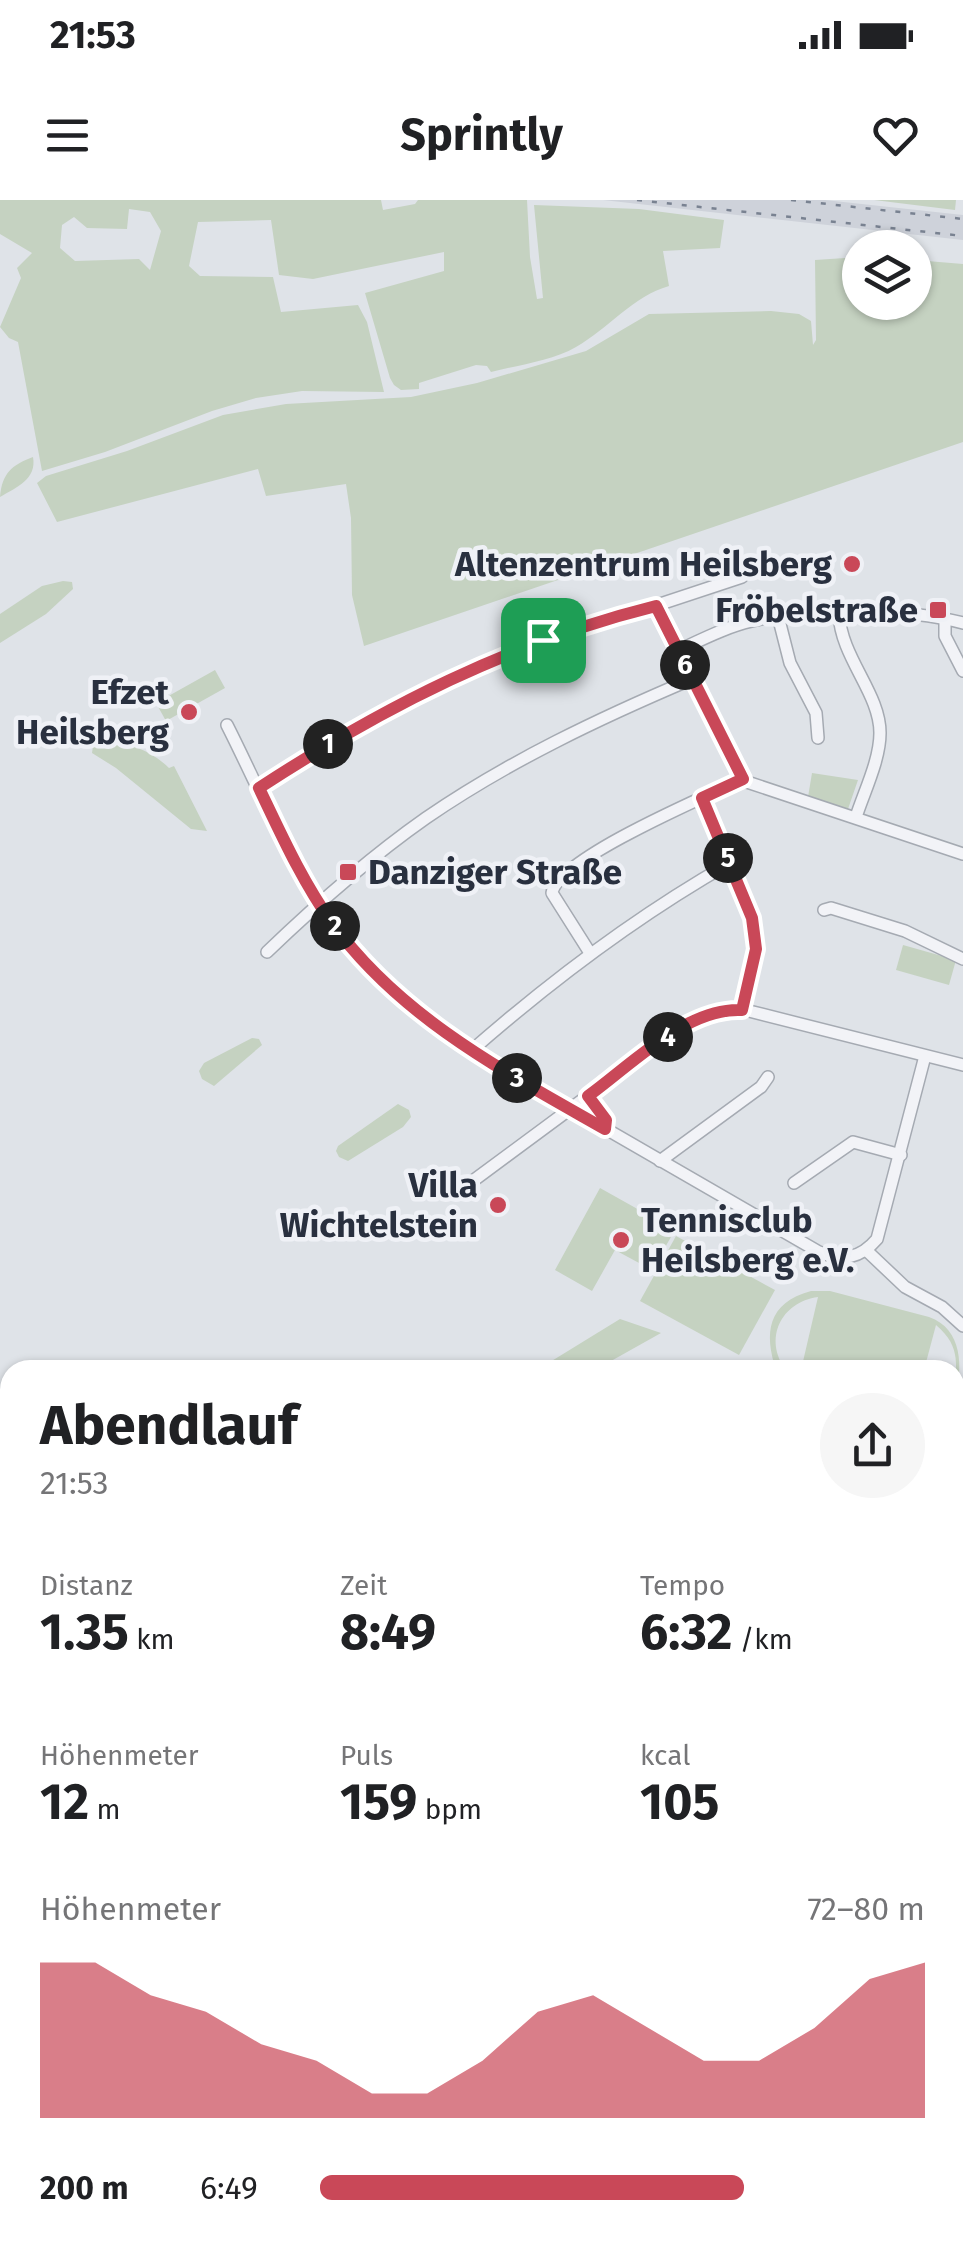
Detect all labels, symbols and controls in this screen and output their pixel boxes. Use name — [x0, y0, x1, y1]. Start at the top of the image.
text: 21:53 — [50, 12, 136, 58]
icon: menu — [40, 108, 95, 163]
text: Sprintly — [400, 108, 563, 162]
icon: heart — [868, 108, 923, 163]
map controls — [842, 230, 932, 320]
button: layers — [842, 230, 932, 320]
place label: Altenzentrum Heilsberg — [454, 543, 833, 585]
marker: Altenzentrum Heilsberg — [841, 553, 863, 575]
place label: Fröbelstraße — [715, 589, 918, 631]
pin — [501, 598, 586, 683]
marker: Fröbelstraße — [927, 599, 949, 621]
icon: arrive — [516, 613, 571, 668]
pin: 6 — [660, 640, 710, 690]
text: 6 — [677, 648, 693, 681]
place label: Efzet Heilsberg — [16, 671, 170, 753]
marker: Efzet Heilsberg — [178, 701, 200, 723]
pin: 1 — [303, 719, 353, 769]
text: 1 — [322, 727, 335, 760]
pin: 5 — [703, 833, 753, 883]
text: 5 — [720, 841, 736, 874]
place label: Danziger Straße — [368, 851, 622, 893]
marker: Danziger Straße — [337, 861, 359, 883]
pin: 2 — [310, 901, 360, 951]
text: 2 — [328, 909, 342, 942]
pin: 4 — [643, 1012, 693, 1062]
text: 4 — [660, 1020, 676, 1053]
pin: 3 — [492, 1053, 542, 1103]
text: 3 — [510, 1061, 524, 1094]
place label: Villa Wichtelstein — [280, 1164, 478, 1246]
marker: Villa Wichtelstein — [487, 1194, 509, 1216]
place label: Tennisclub Heilsberg e.V. — [641, 1199, 854, 1281]
marker: Tennisclub Heilsberg e.V. — [610, 1229, 632, 1251]
text: Abendlauf — [40, 1393, 298, 1459]
button: share — [820, 1393, 925, 1498]
text: 21:53 — [40, 1464, 108, 1502]
text: Distanz — [40, 1569, 133, 1602]
text: Zeit — [340, 1569, 387, 1602]
text: Tempo — [640, 1569, 725, 1602]
text: 1.35 — [40, 1602, 129, 1662]
text: 8:49 — [340, 1602, 436, 1662]
text: 6:32 — [640, 1602, 732, 1662]
text: km — [129, 1623, 175, 1656]
text: /km — [732, 1623, 793, 1656]
text: Höhenmeter — [40, 1739, 198, 1772]
text: Puls — [340, 1739, 393, 1772]
text: kcal — [640, 1739, 690, 1772]
text: 12 — [40, 1772, 89, 1832]
text: 159 — [340, 1772, 417, 1832]
text: 105 — [640, 1772, 719, 1832]
text: m — [89, 1793, 120, 1826]
text: bpm — [417, 1793, 482, 1826]
text: Höhenmeter — [40, 1890, 221, 1928]
text: 72–80 m — [807, 1890, 925, 1928]
text: 200 m — [40, 2169, 129, 2207]
text: 6:49 — [200, 2169, 258, 2207]

